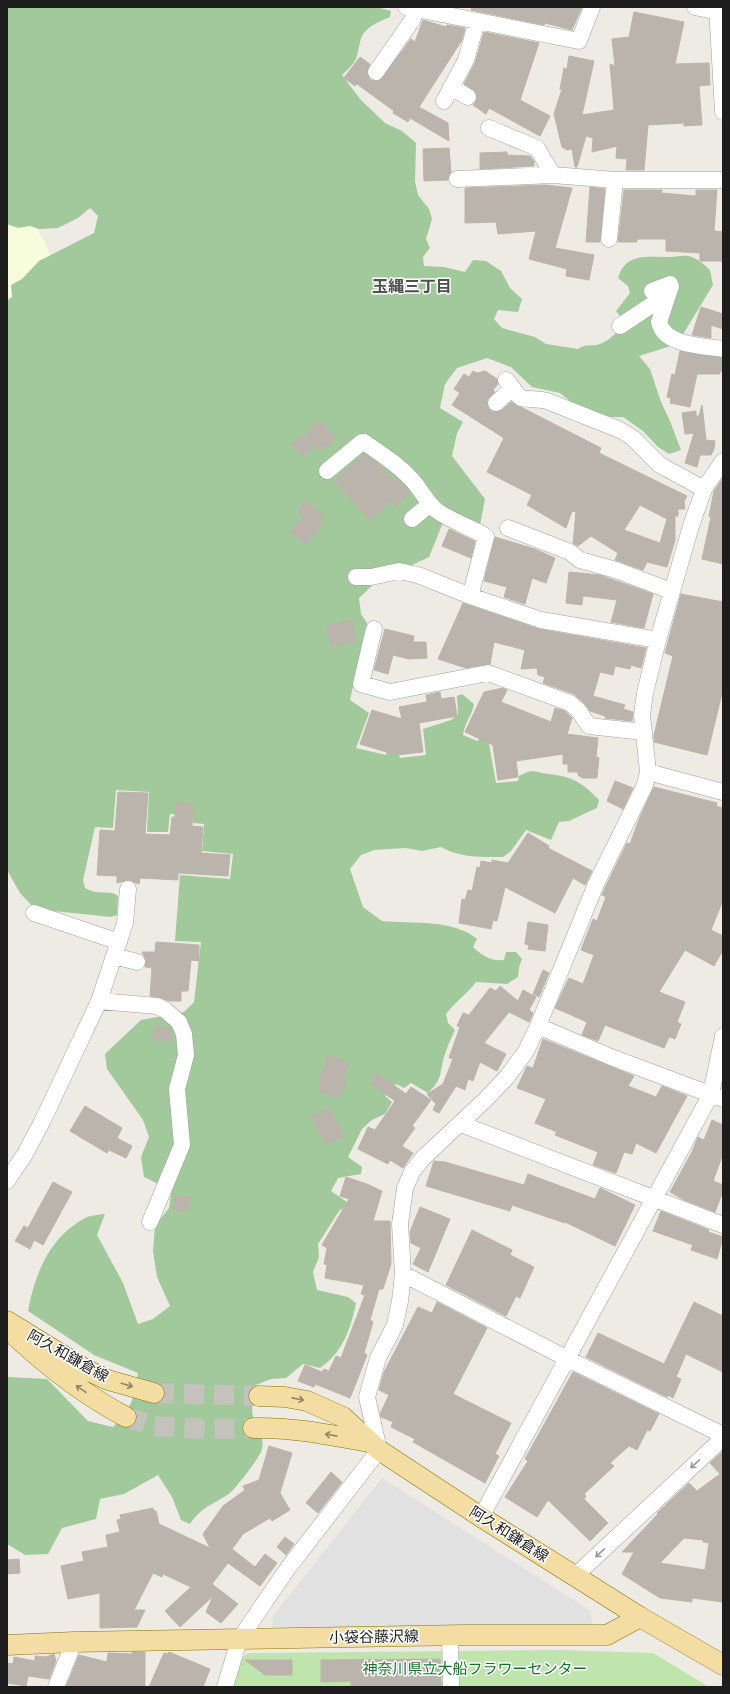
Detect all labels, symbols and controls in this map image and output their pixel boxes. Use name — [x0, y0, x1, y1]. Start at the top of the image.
district label: 玉縄三丁目 — [372, 277, 452, 296]
street label: 阿久和鎌倉線 — [24, 1326, 112, 1386]
one-way arrow — [120, 1382, 133, 1389]
one-way arrow — [76, 1385, 87, 1393]
one-way arrow — [291, 1396, 304, 1404]
one-way arrow — [325, 1430, 338, 1438]
one-way arrow — [690, 1459, 700, 1468]
street label: 阿久和鎌倉線 — [466, 1503, 552, 1565]
one-way arrow — [595, 1548, 605, 1558]
street label: 小袋谷藤沢線 — [329, 1627, 419, 1647]
park label: 神奈川県立大船フラワーセンター — [362, 1660, 588, 1678]

